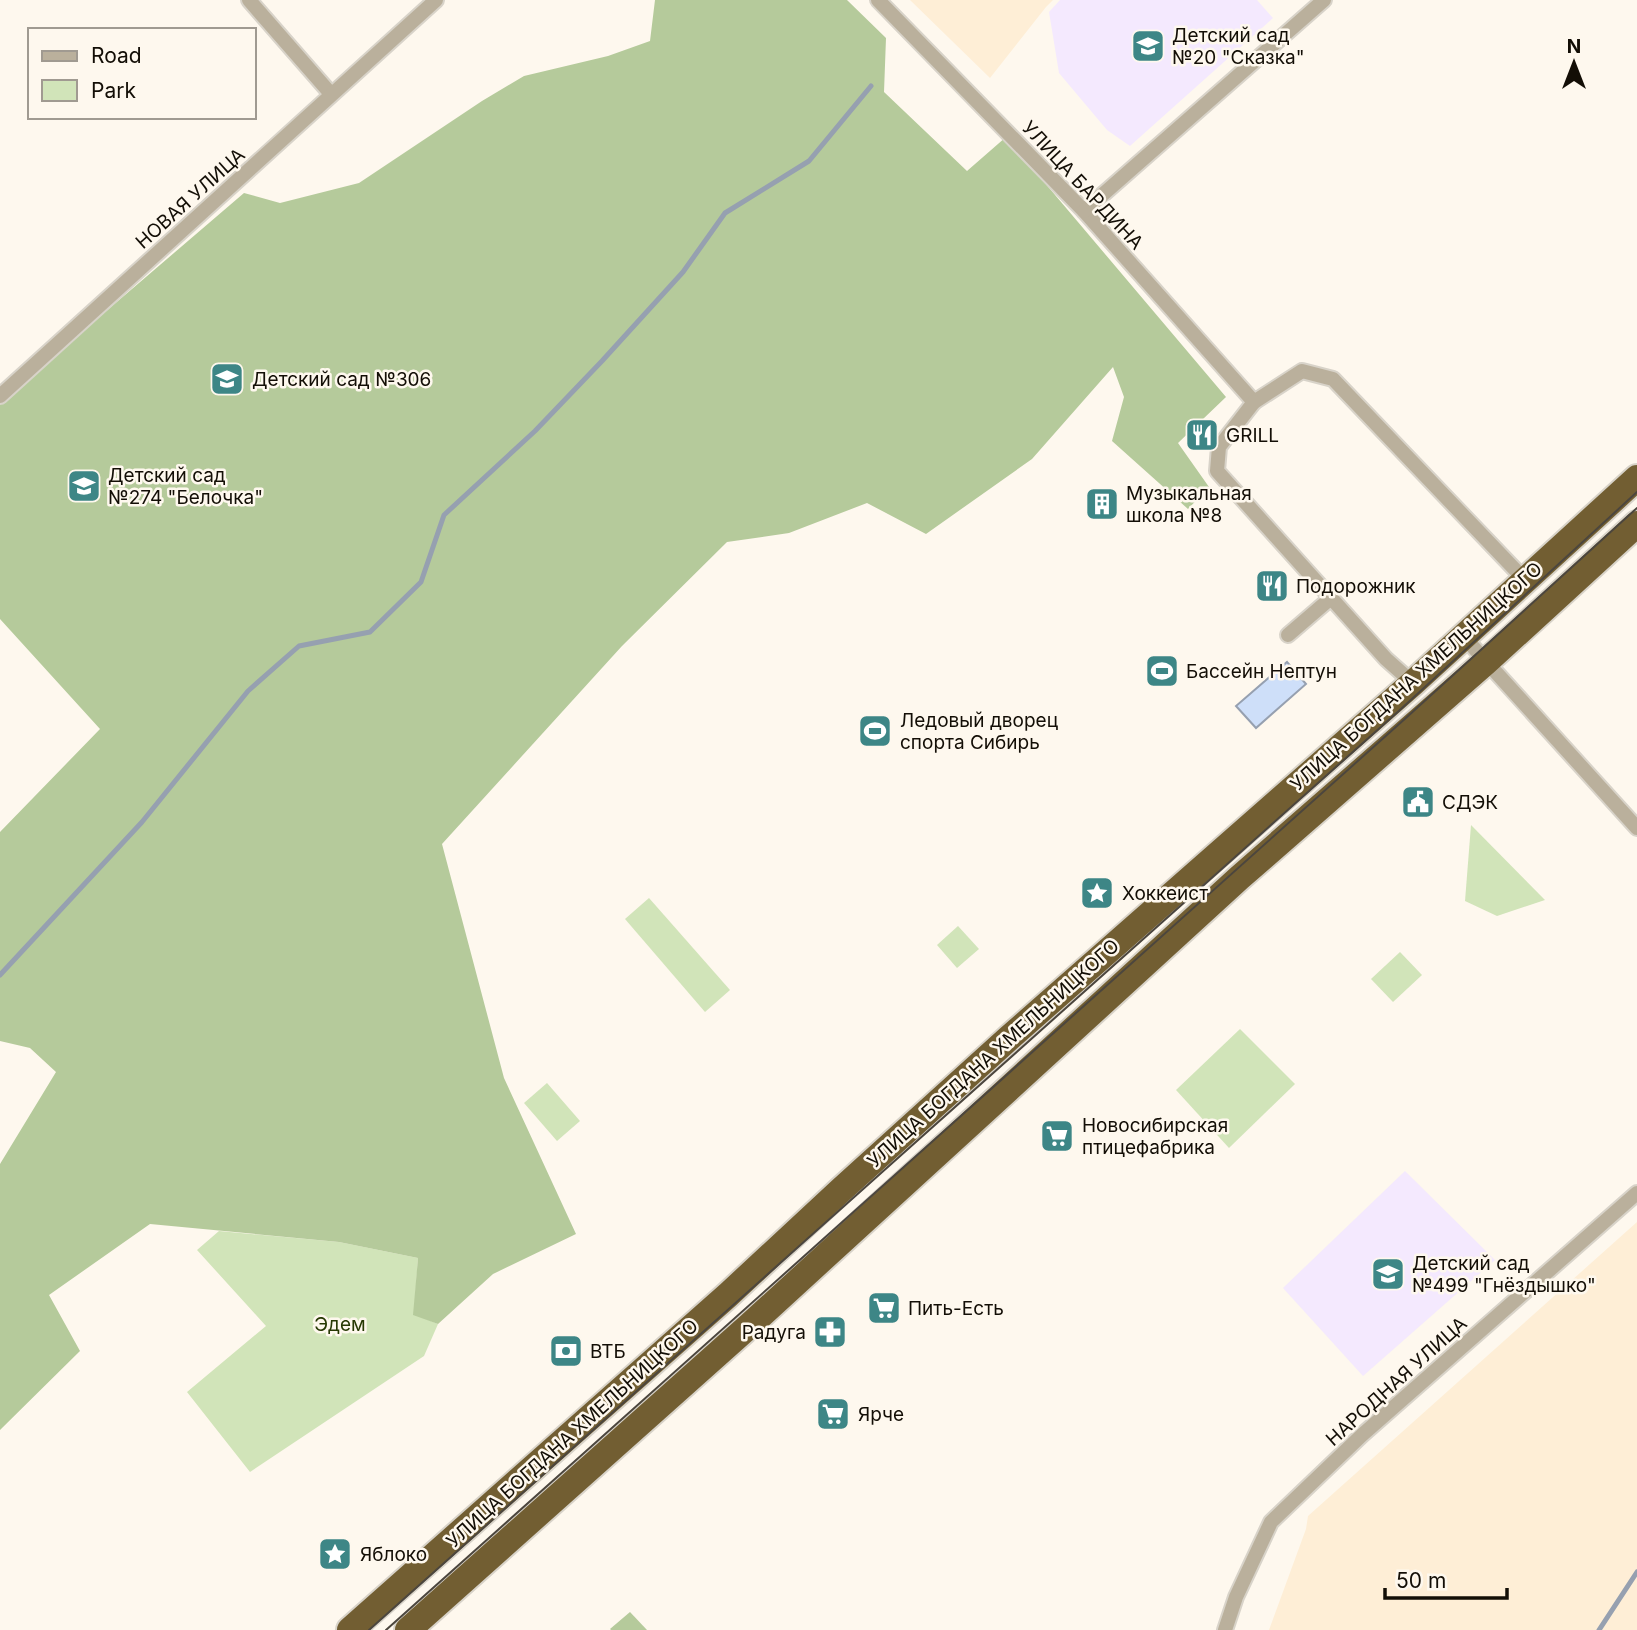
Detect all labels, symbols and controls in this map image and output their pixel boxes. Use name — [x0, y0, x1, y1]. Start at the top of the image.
place label: Детский сад №20 "Сказка" — [1172, 24, 1305, 69]
school or university icon: Детский сад №20 "Сказка" — [1129, 27, 1167, 65]
legend — [28, 28, 256, 119]
north arrow — [1539, 28, 1609, 98]
text: N — [1567, 35, 1581, 58]
text: Road — [91, 43, 142, 68]
text: Park — [91, 78, 136, 103]
street label: УЛИЦА БАРДИНА — [1017, 116, 1148, 254]
street label: НОВАЯ УЛИЦА — [131, 143, 250, 253]
school or university icon: Детский сад №306 — [208, 360, 246, 398]
place label: Детский сад №306 — [252, 368, 431, 391]
restaurant icon: GRILL — [1183, 416, 1221, 454]
place label: GRILL — [1226, 424, 1279, 447]
place label: Детский сад №274 "Белочка" — [108, 464, 263, 509]
school or university icon: Детский сад №274 "Белочка" — [65, 467, 103, 505]
place label: Музыкальная школа №8 — [1126, 482, 1252, 527]
building icon: Музыкальная школа №8 — [1083, 485, 1121, 523]
street label: УЛИЦА БОГДАНА ХМЕЛЬНИЦКОГО — [1286, 557, 1547, 796]
restaurant icon: Подорожник — [1253, 567, 1291, 605]
place label: Подорожник — [1296, 575, 1416, 598]
sports icon: Бассейн Нептун — [1143, 652, 1181, 690]
place label: Бассейн Нептун — [1186, 660, 1337, 683]
place label: Ледовый дворец спорта Сибирь — [900, 709, 1059, 754]
sports icon: Ледовый дворец спорта Сибирь — [856, 712, 894, 750]
public building icon: СДЭК — [1399, 783, 1437, 821]
place label: СДЭК — [1442, 791, 1498, 814]
place icon: Хоккеист — [1078, 874, 1116, 912]
place label: Хоккеист — [1122, 882, 1208, 905]
street label: УЛИЦА БОГДАНА ХМЕЛЬНИЦКОГО — [863, 934, 1124, 1173]
place label: Новосибирская птицефабрика — [1082, 1114, 1228, 1159]
supermarket icon: Новосибирская птицефабрика — [1038, 1117, 1076, 1155]
place label: Детский сад №499 "Гнёздышко" — [1412, 1252, 1596, 1297]
school or university icon: Детский сад №499 "Гнёздышко" — [1369, 1255, 1407, 1293]
supermarket icon: Пить-Есть — [865, 1289, 903, 1327]
place label: Пить-Есть — [908, 1297, 1004, 1320]
street label: НАРОДНАЯ УЛИЦА — [1321, 1312, 1471, 1451]
park label: Эдем — [314, 1313, 366, 1336]
pharmacy icon: Радуга — [811, 1313, 849, 1351]
street label: УЛИЦА БОГДАНА ХМЕЛЬНИЦКОГО — [442, 1314, 703, 1553]
place label: Радуга — [742, 1321, 806, 1344]
bank icon: ВТБ — [547, 1332, 585, 1370]
place label: ВТБ — [590, 1340, 626, 1363]
supermarket icon: Ярче — [814, 1395, 852, 1433]
place label: Ярче — [858, 1403, 904, 1426]
place icon: Яблоко — [316, 1535, 354, 1573]
place label: Яблоко — [360, 1543, 427, 1566]
scale bar — [1385, 1556, 1508, 1600]
text: 50 m — [1396, 1568, 1446, 1593]

